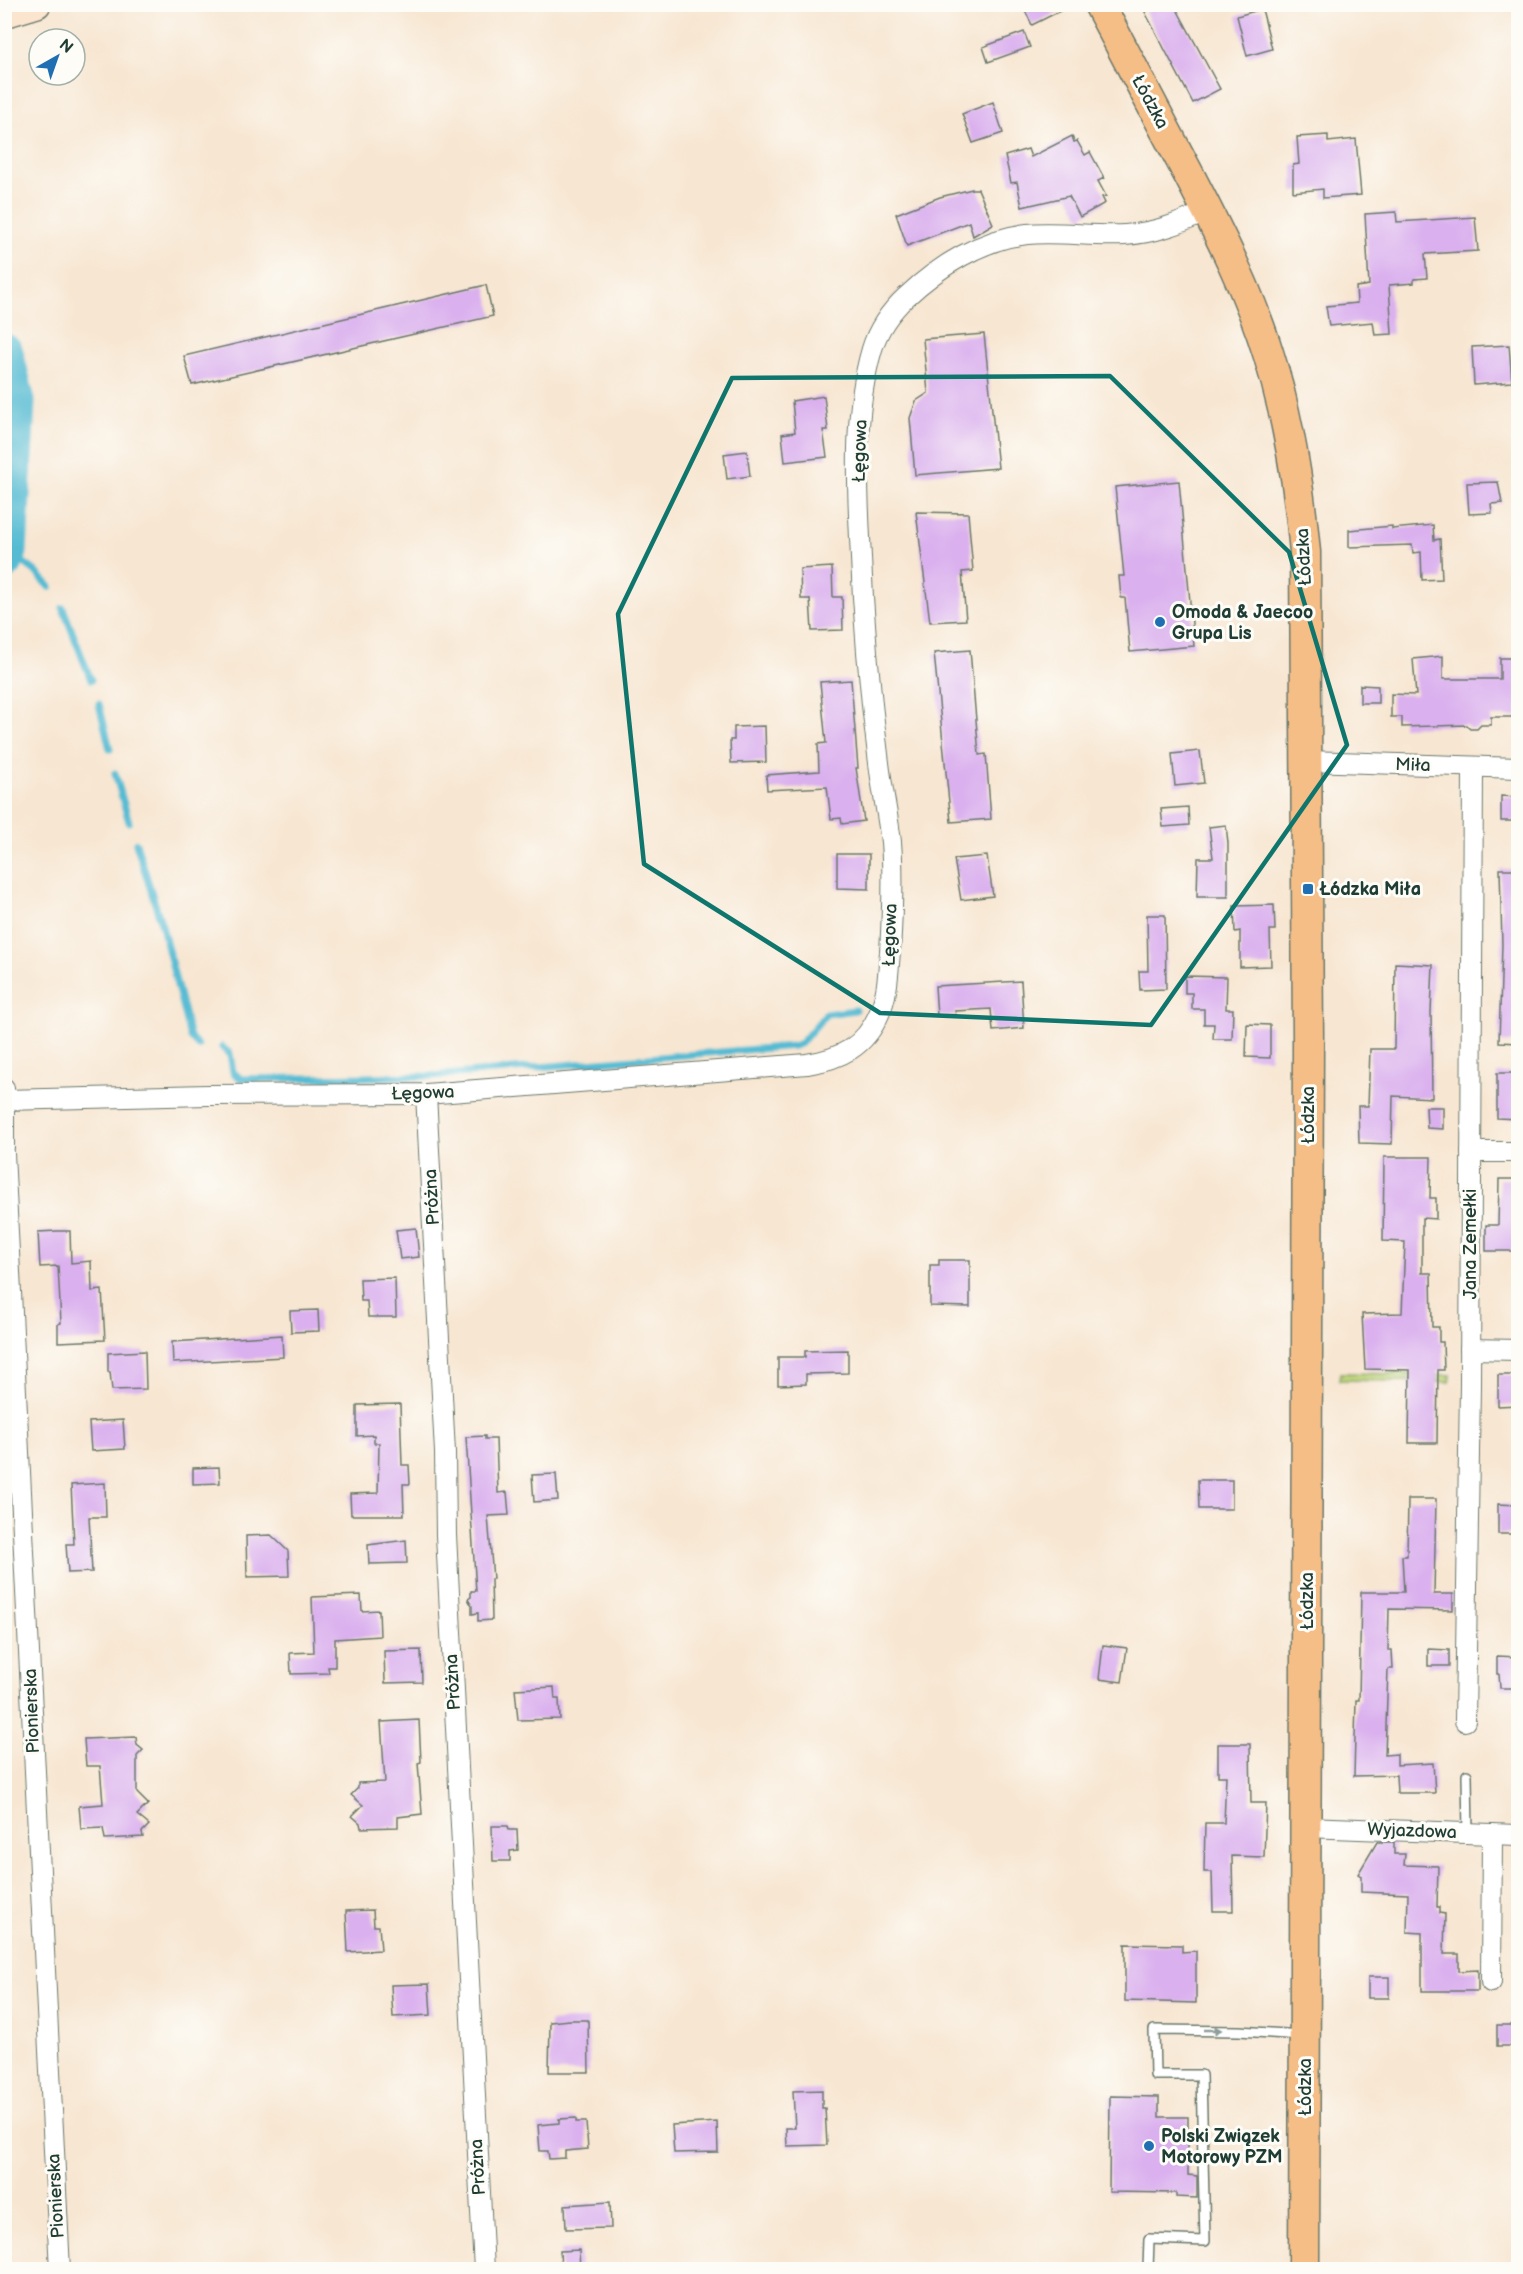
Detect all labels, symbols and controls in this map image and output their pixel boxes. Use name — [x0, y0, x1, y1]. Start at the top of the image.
north arrow — [27, 27, 87, 87]
text: N — [55, 36, 76, 58]
street label: Łódzka — [1127, 72, 1173, 132]
street label: Łęgowa — [848, 419, 872, 483]
street label: Łódzka — [1292, 528, 1316, 586]
place label: Omoda & Jaecoo Grupa Lis — [1172, 602, 1313, 644]
marker: Omoda & Jaecoo Grupa Lis — [1153, 615, 1167, 629]
street label: Miła — [1395, 754, 1431, 776]
place label: Łódzka Miła — [1319, 879, 1421, 900]
marker: Łódzka Miła — [1301, 882, 1315, 896]
street label: Łęgowa — [878, 903, 902, 967]
street label: Łęgowa — [391, 1081, 455, 1105]
street label: Łódzka — [1298, 1086, 1319, 1144]
street label: Próżna — [420, 1168, 444, 1226]
street label: Jana Zemełki — [1460, 1189, 1481, 1299]
street label: Łódzka — [1297, 1572, 1318, 1630]
street label: Próżna — [441, 1653, 465, 1711]
street label: Pionierska — [20, 1668, 44, 1754]
street label: Wyjazdowa — [1367, 1819, 1457, 1843]
one-way arrow — [1203, 2025, 1222, 2035]
street label: Łódzka — [1295, 2058, 1316, 2116]
place label: Polski Związek Motorowy PZM — [1161, 2126, 1282, 2168]
street label: Próżna — [466, 2138, 490, 2196]
marker: Polski Związek Motorowy PZM — [1142, 2139, 1156, 2153]
street label: Pionierska — [43, 2153, 69, 2239]

